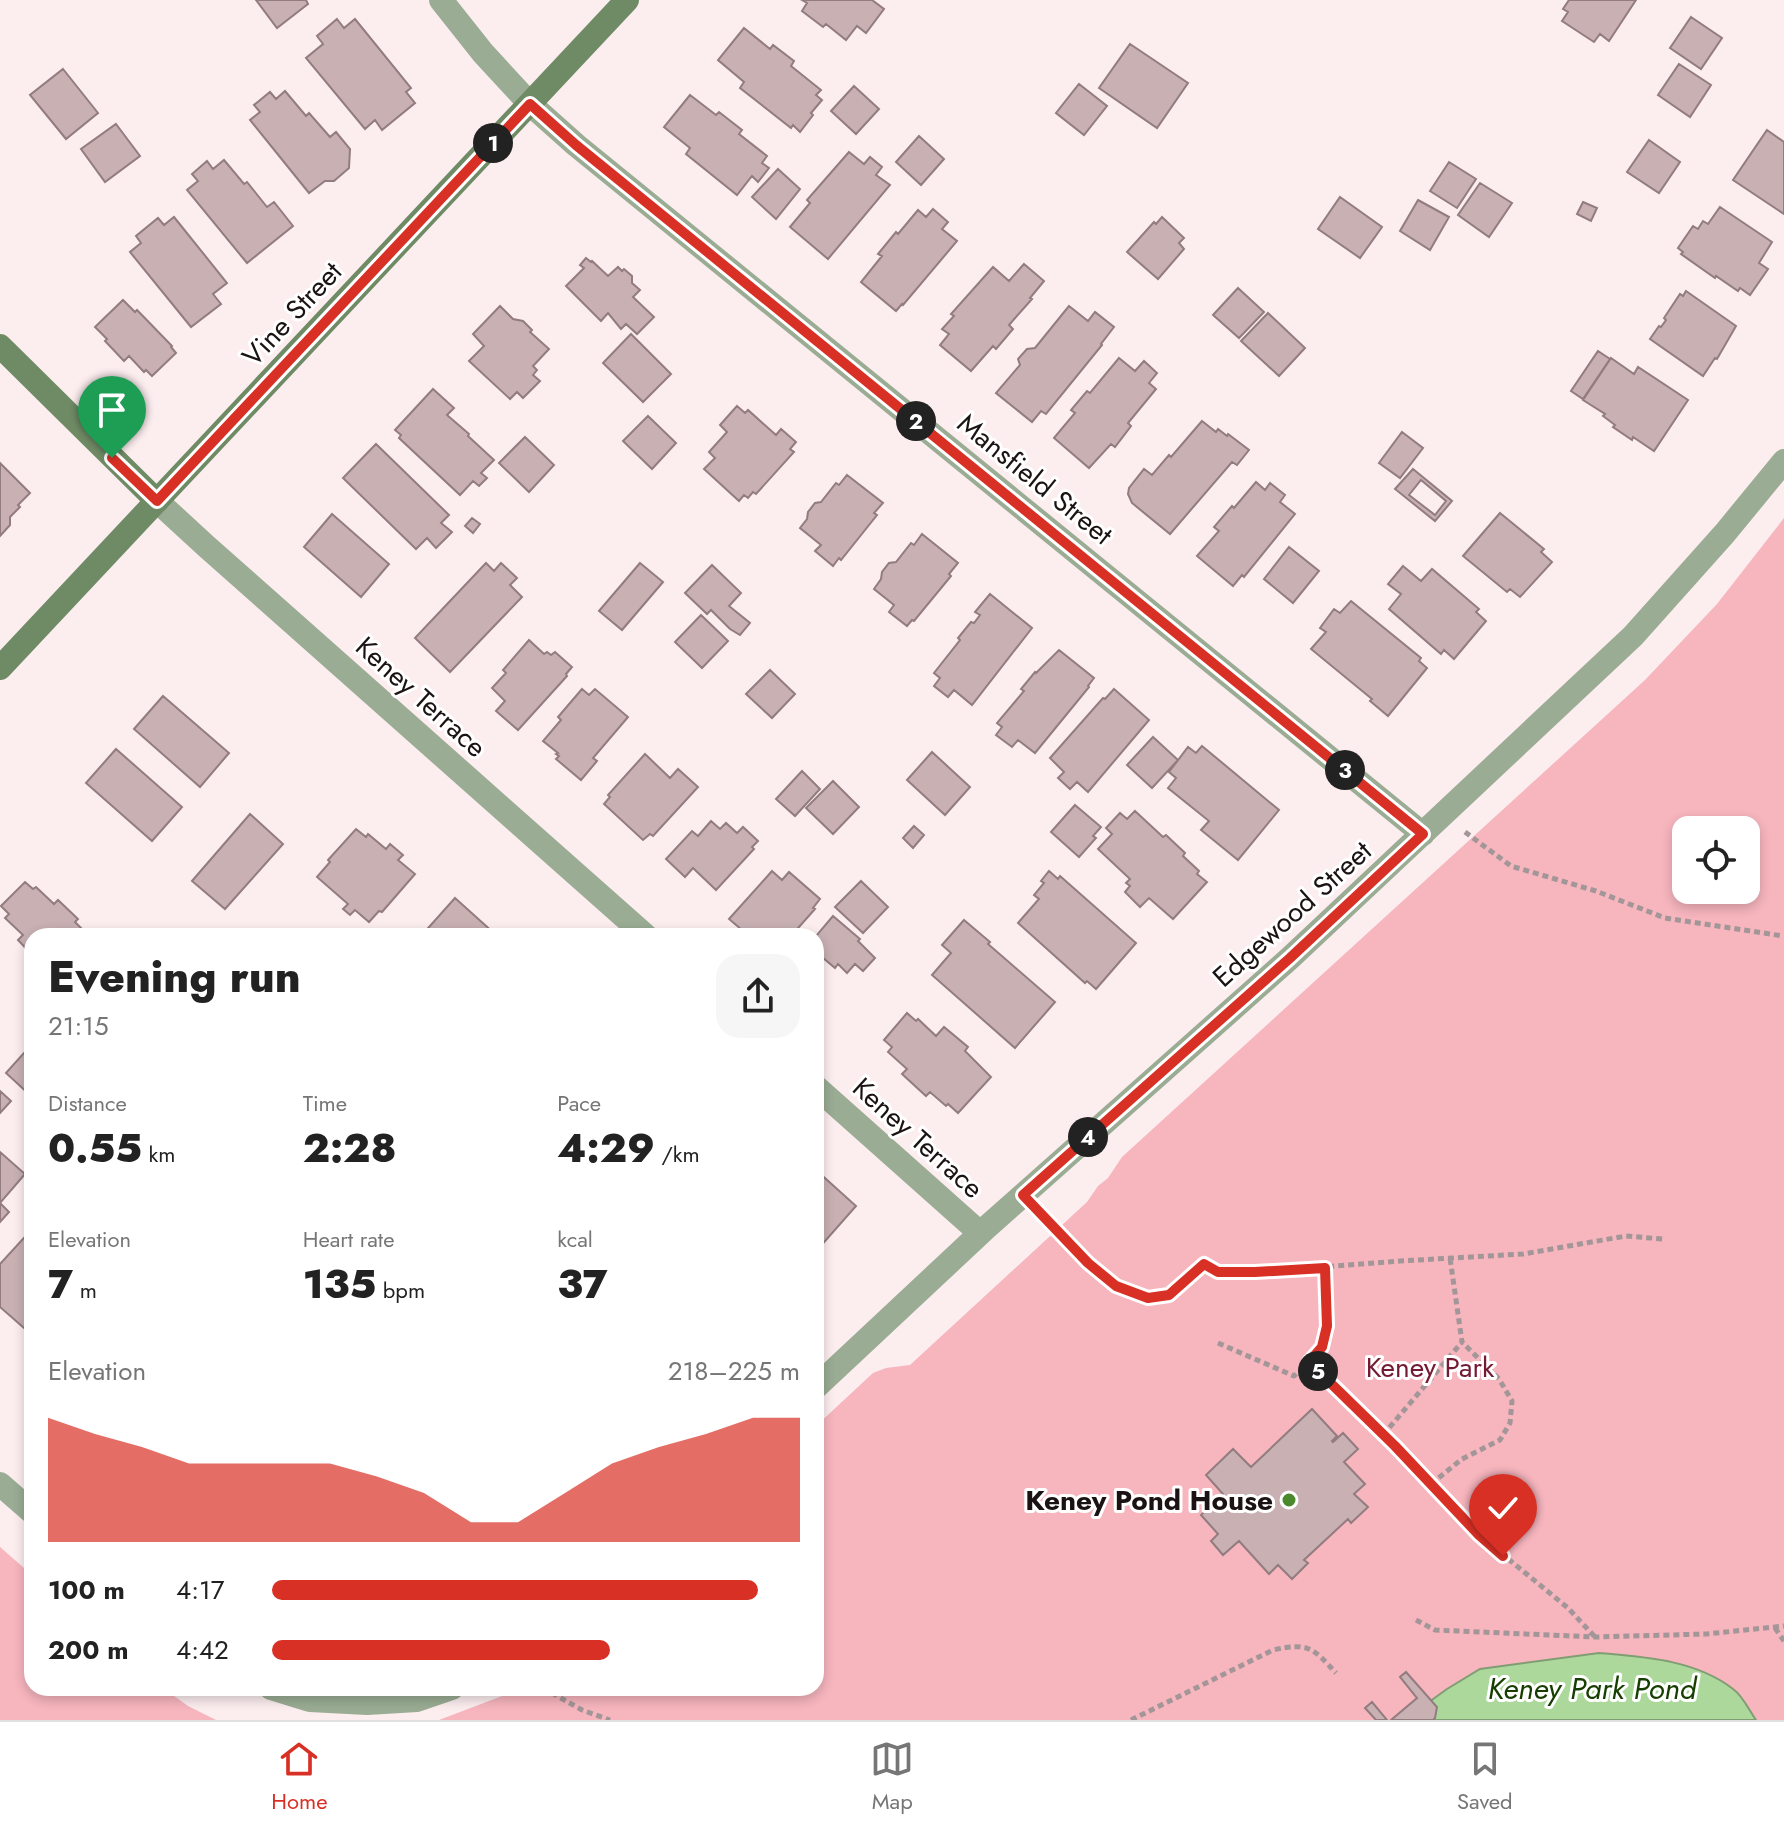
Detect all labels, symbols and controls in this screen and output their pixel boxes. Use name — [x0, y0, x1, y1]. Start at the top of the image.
pin: 1 — [473, 123, 513, 163]
text: 1 — [487, 127, 499, 159]
street label: Vine Street — [233, 252, 352, 376]
pin — [78, 376, 146, 458]
icon: arrive — [90, 388, 134, 432]
pin: 2 — [896, 401, 936, 441]
street label: Mansfield Street — [948, 403, 1122, 555]
text: 2 — [909, 405, 923, 437]
street label: Keney Terrace — [346, 627, 496, 767]
pin: 3 — [1325, 750, 1365, 790]
text: 3 — [1338, 754, 1352, 786]
map controls — [1672, 816, 1760, 904]
button: locate — [1672, 816, 1760, 904]
street label: Edgewood Street — [1203, 831, 1381, 997]
text: Evening run — [48, 945, 301, 1009]
button: share — [716, 954, 800, 1038]
text: 21:15 — [48, 1007, 109, 1045]
street label: Keney Terrace — [843, 1068, 993, 1208]
text: Distance — [48, 1087, 127, 1119]
text: Time — [303, 1087, 347, 1119]
text: Pace — [557, 1087, 601, 1119]
pin: 4 — [1068, 1117, 1108, 1157]
text: 0.55 — [48, 1119, 142, 1177]
text: 2:28 — [303, 1119, 396, 1177]
text: 4:29 — [557, 1119, 655, 1177]
text: 4 — [1080, 1121, 1096, 1153]
text: km — [142, 1138, 175, 1170]
text: /km — [655, 1138, 700, 1170]
text: Elevation — [48, 1223, 131, 1255]
text: Heart rate — [303, 1223, 394, 1255]
text: kcal — [557, 1223, 593, 1255]
text: 7 — [48, 1255, 73, 1313]
text: 135 — [303, 1255, 376, 1313]
text: 37 — [557, 1255, 608, 1313]
text: m — [73, 1274, 97, 1306]
text: bpm — [376, 1274, 425, 1306]
park label: Keney Park — [1366, 1347, 1495, 1388]
pin: 5 — [1298, 1351, 1338, 1391]
text: Elevation — [48, 1352, 146, 1390]
text: 218–225 m — [668, 1352, 800, 1390]
text: 5 — [1311, 1355, 1325, 1387]
pin — [1469, 1474, 1537, 1556]
place label: Keney Pond House — [1025, 1480, 1273, 1521]
icon: check — [1481, 1486, 1525, 1530]
marker: Keney Pond House — [1280, 1491, 1298, 1509]
text: 100 m — [48, 1571, 125, 1609]
text: 4:17 — [176, 1571, 224, 1609]
text: 200 m — [48, 1631, 129, 1669]
text: 4:42 — [176, 1631, 229, 1669]
water label: Keney Park Pond — [1488, 1667, 1698, 1710]
tab: Home — [271, 1737, 328, 1817]
tab: Map — [870, 1737, 914, 1817]
tab: Saved — [1457, 1737, 1513, 1817]

